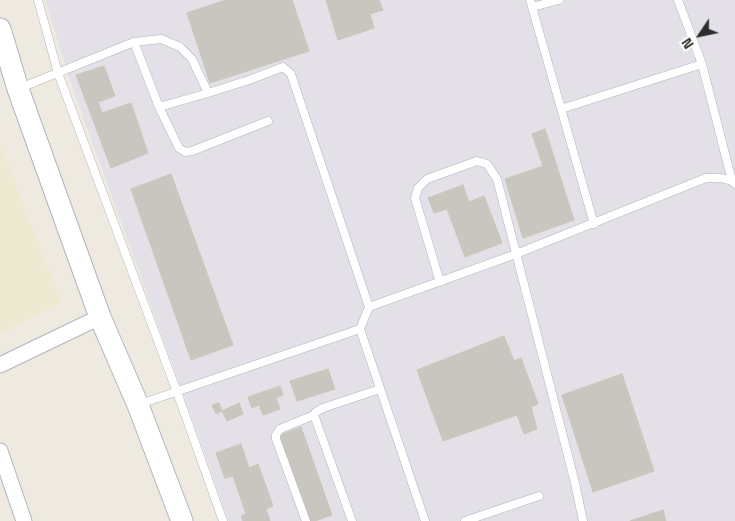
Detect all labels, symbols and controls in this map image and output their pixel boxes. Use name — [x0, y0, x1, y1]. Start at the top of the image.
north arrow — [675, 10, 725, 60]
text: N — [677, 34, 698, 52]

